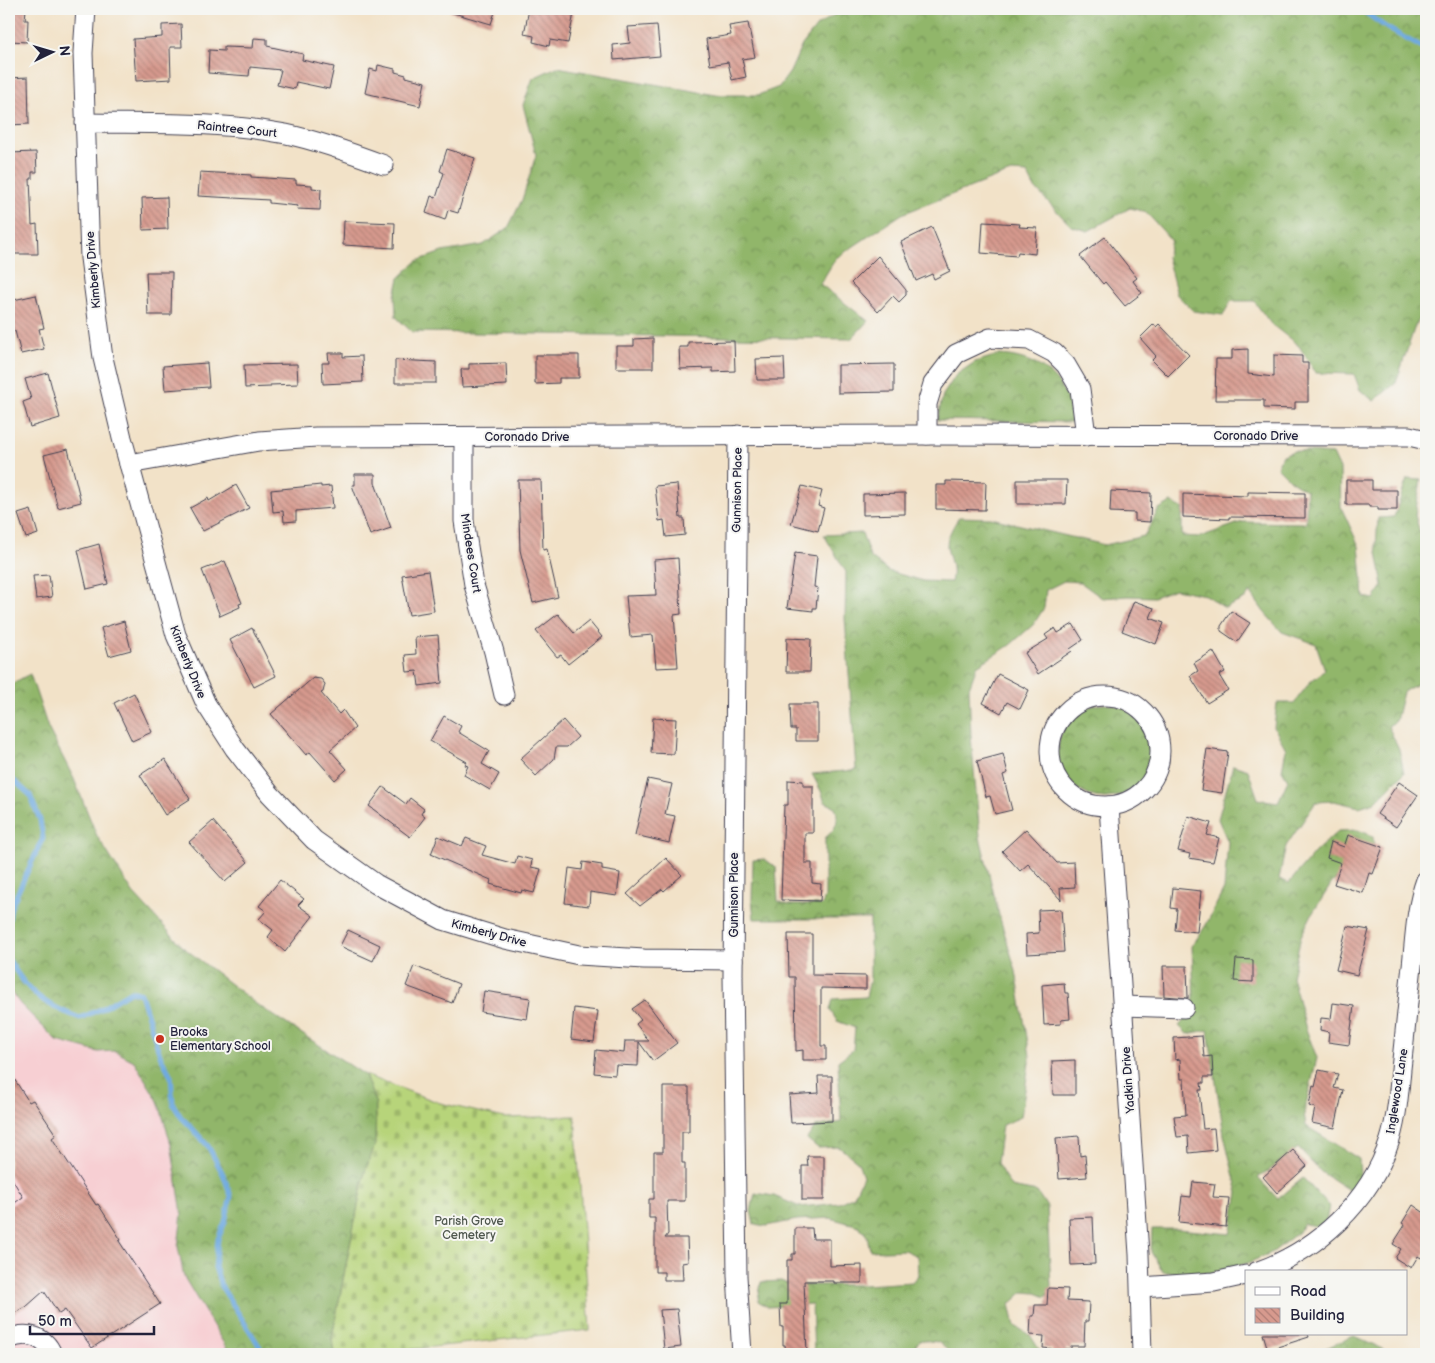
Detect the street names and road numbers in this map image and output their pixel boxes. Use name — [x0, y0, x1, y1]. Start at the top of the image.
street label: Raintree Court — [196, 118, 278, 141]
street label: Kimberly Drive — [83, 231, 104, 309]
street label: Coronado Drive — [1214, 429, 1298, 444]
street label: Coronado Drive — [485, 430, 569, 445]
street label: Gunnison Place — [729, 447, 746, 533]
street label: Mindees Court — [457, 512, 484, 594]
street label: Kimberly Drive — [166, 623, 209, 701]
street label: Gunnison Place — [727, 852, 742, 938]
street label: Kimberly Drive — [449, 916, 528, 951]
street label: Yadkin Drive — [1119, 1046, 1138, 1115]
street label: Inglewood Lane — [1383, 1047, 1412, 1135]

